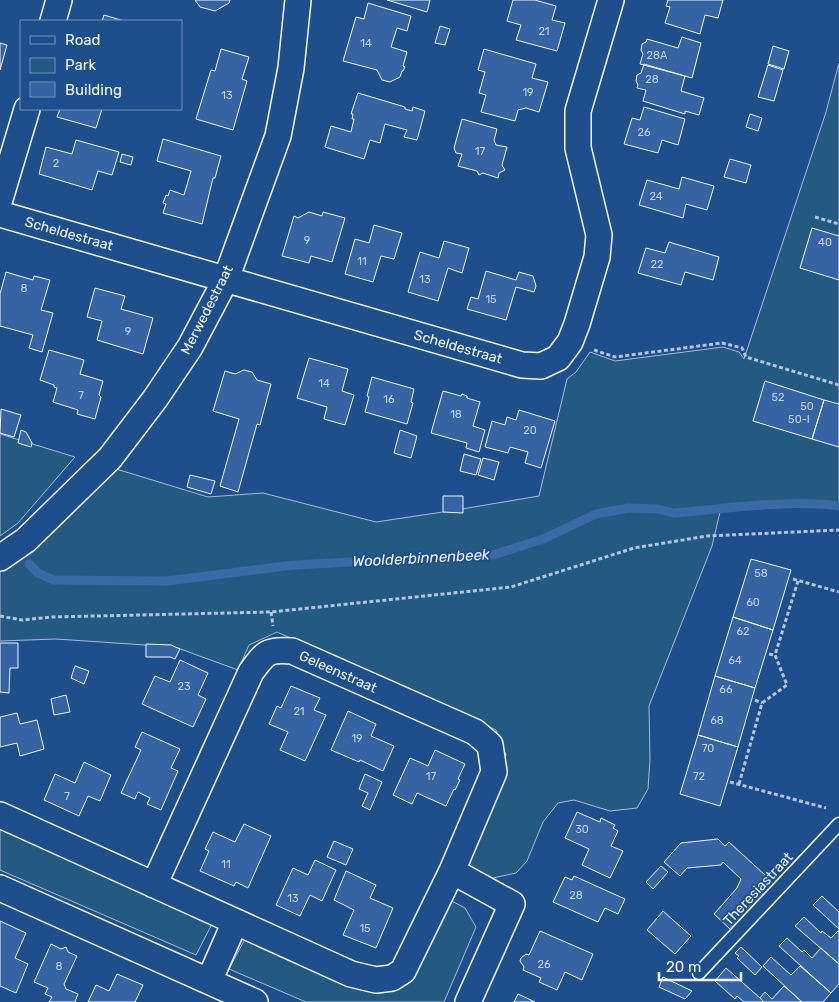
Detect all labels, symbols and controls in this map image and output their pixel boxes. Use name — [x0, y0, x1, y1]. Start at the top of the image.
legend — [20, 20, 182, 110]
house number: 21 — [538, 25, 550, 38]
text: Road — [65, 31, 101, 49]
house number: 14 — [360, 37, 372, 50]
house number: 28A — [647, 49, 668, 62]
text: Park — [65, 56, 96, 74]
house number: 28 — [645, 73, 659, 86]
text: Building — [65, 81, 122, 99]
house number: 19 — [522, 86, 534, 99]
house number: 13 — [221, 89, 233, 102]
house number: 26 — [637, 126, 651, 139]
house number: 17 — [475, 145, 486, 158]
house number: 2 — [53, 157, 59, 170]
house number: 24 — [649, 190, 663, 203]
street label: Scheldestraat — [23, 213, 116, 255]
house number: 9 — [304, 234, 310, 247]
house number: 40 — [818, 236, 832, 249]
house number: 11 — [357, 255, 367, 268]
house number: 22 — [651, 258, 663, 271]
street label: Merwedestraat — [177, 262, 237, 358]
house number: 13 — [419, 273, 431, 286]
house number: 8 — [21, 282, 28, 295]
house number: 15 — [485, 293, 497, 306]
house number: 9 — [125, 325, 131, 338]
street label: Scheldestraat — [412, 326, 505, 368]
house number: 14 — [318, 377, 330, 390]
house number: 7 — [78, 389, 84, 402]
house number: 52 — [772, 391, 785, 404]
house number: 16 — [383, 393, 395, 406]
house number: 50 — [800, 400, 814, 413]
house number: 18 — [450, 408, 462, 421]
house number: 50-I — [788, 413, 810, 426]
house number: 20 — [523, 424, 537, 437]
water label: Woolderbinnenbeek — [352, 545, 490, 571]
house number: 58 — [754, 567, 768, 580]
house number: 60 — [746, 596, 760, 609]
house number: 62 — [736, 625, 750, 638]
street label: Geleenstraat — [296, 647, 380, 697]
house number: 64 — [728, 654, 742, 667]
house number: 23 — [177, 680, 191, 693]
house number: 66 — [719, 683, 733, 696]
house number: 21 — [293, 705, 305, 718]
house number: 68 — [710, 714, 724, 727]
house number: 19 — [351, 732, 363, 745]
house number: 70 — [702, 742, 714, 755]
house number: 17 — [426, 770, 437, 783]
house number: 72 — [693, 770, 705, 783]
house number: 7 — [64, 790, 70, 803]
house number: 30 — [575, 823, 589, 836]
street label: Theresiastraat — [720, 848, 797, 929]
house number: 11 — [221, 858, 231, 871]
house number: 28 — [569, 889, 583, 902]
house number: 13 — [287, 892, 299, 905]
house number: 15 — [359, 922, 371, 935]
scale bar — [659, 950, 742, 982]
house number: 26 — [537, 958, 551, 971]
text: 20 m — [666, 958, 701, 976]
house number: 8 — [56, 960, 63, 973]

